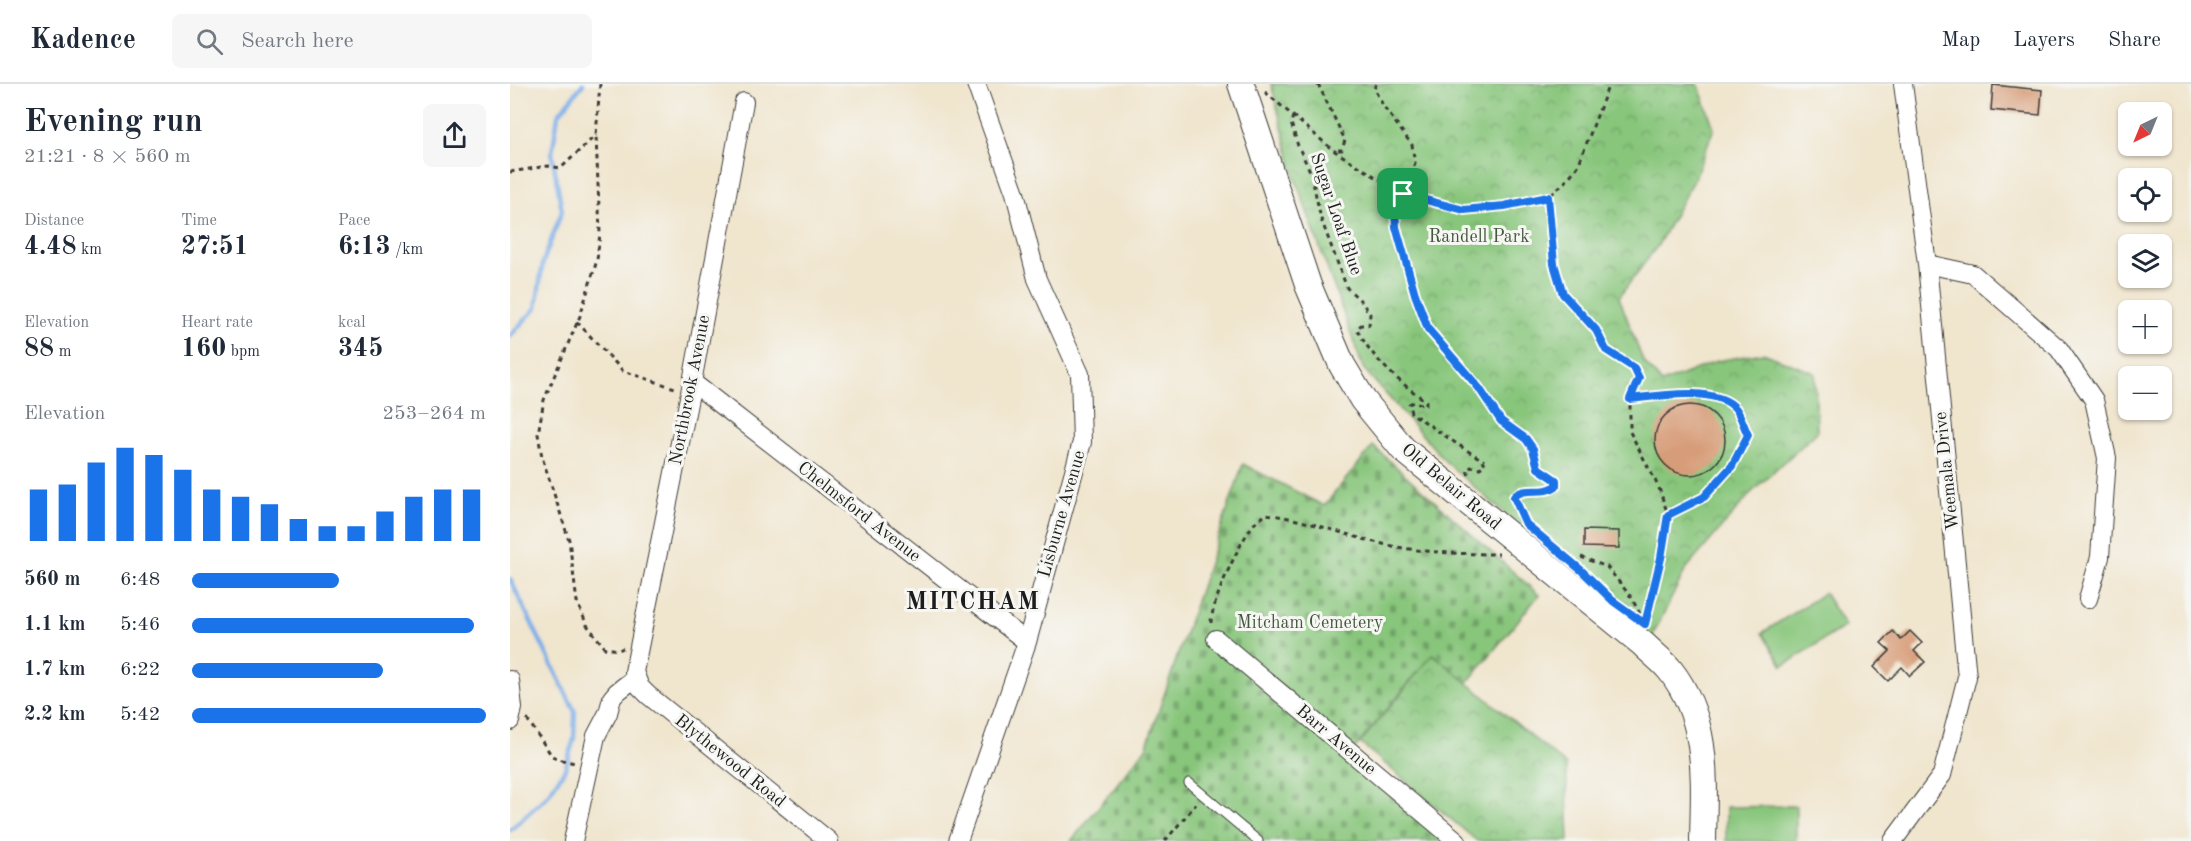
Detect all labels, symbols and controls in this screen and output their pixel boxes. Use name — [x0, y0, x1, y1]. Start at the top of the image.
search box — [172, 14, 592, 68]
icon: search — [193, 25, 226, 58]
text: Kadence — [30, 27, 136, 55]
text: Search here — [241, 30, 354, 52]
text: Map — [1941, 30, 1980, 51]
text: Layers — [2013, 30, 2075, 51]
text: Share — [2108, 30, 2161, 51]
north arrow — [2118, 102, 2172, 156]
map controls — [2118, 102, 2172, 420]
button: share — [423, 104, 486, 167]
text: Evening run — [24, 106, 203, 139]
text: 21:21 · 8 × 560 m — [24, 147, 191, 167]
street label: Sugar Loaf Blue — [1307, 151, 1365, 277]
pin — [1377, 168, 1428, 219]
button: locate — [2118, 168, 2172, 222]
icon: arrive — [1386, 177, 1419, 210]
text: Distance — [24, 213, 84, 229]
text: Time — [181, 213, 217, 229]
text: Pace — [338, 213, 370, 229]
park label: Randell Park — [1428, 228, 1530, 246]
text: 4.48 — [24, 234, 77, 260]
text: 27:51 — [181, 234, 249, 260]
text: 6:13 — [338, 234, 391, 260]
button: layers — [2118, 234, 2172, 288]
text: km — [77, 242, 102, 258]
text: /km — [391, 242, 423, 258]
button: + — [2118, 300, 2172, 354]
street label: Northbrook Avenue — [667, 314, 713, 466]
text: Elevation — [24, 315, 89, 331]
text: Heart rate — [181, 315, 253, 331]
text: kcal — [338, 315, 366, 331]
text: 88 — [24, 336, 54, 362]
text: 160 — [181, 336, 226, 362]
text: 345 — [338, 336, 383, 362]
text: m — [54, 344, 71, 360]
text: bpm — [226, 344, 260, 360]
button: − — [2118, 366, 2172, 420]
text: Elevation — [24, 404, 105, 424]
text: 253–264 m — [383, 404, 486, 424]
street label: Weemala Drive — [1932, 411, 1962, 531]
street label: Old Belair Road — [1398, 440, 1504, 534]
street label: Lisburne Avenue — [1035, 448, 1089, 580]
street label: Chelmsford Avenue — [794, 458, 924, 566]
text: 560 m — [24, 570, 80, 590]
text: 6:48 — [120, 570, 160, 590]
district label: MITCHAM — [906, 591, 1040, 615]
park label: Mitcham Cemetery — [1237, 614, 1384, 632]
text: 1.1 km — [24, 615, 86, 635]
text: 5:46 — [120, 615, 160, 635]
text: 1.7 km — [24, 660, 86, 680]
text: 6:22 — [120, 660, 160, 680]
street label: Barr Avenue — [1293, 702, 1379, 778]
text: 2.2 km — [24, 705, 86, 725]
text: 5:42 — [120, 705, 160, 725]
street label: Blythewood Road — [671, 711, 789, 811]

